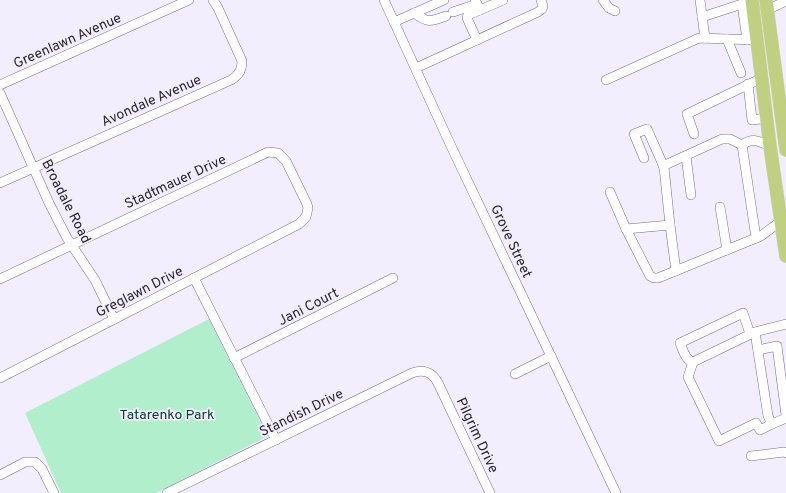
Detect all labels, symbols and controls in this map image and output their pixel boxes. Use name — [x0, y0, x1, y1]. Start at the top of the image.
street label: Greenlawn Avenue — [11, 10, 124, 73]
street label: Avondale Avenue — [99, 72, 204, 131]
street label: Stadtmauer Drive — [122, 151, 229, 213]
street label: Broadale Road — [37, 157, 94, 247]
street label: Grove Street — [486, 202, 535, 281]
street label: Greglawn Drive — [93, 263, 186, 322]
street label: Jani Court — [276, 285, 342, 330]
street label: Standish Drive — [257, 386, 346, 441]
street label: Pilgrim Drive — [452, 395, 502, 476]
park label: Tatarenko Park — [120, 407, 214, 424]

